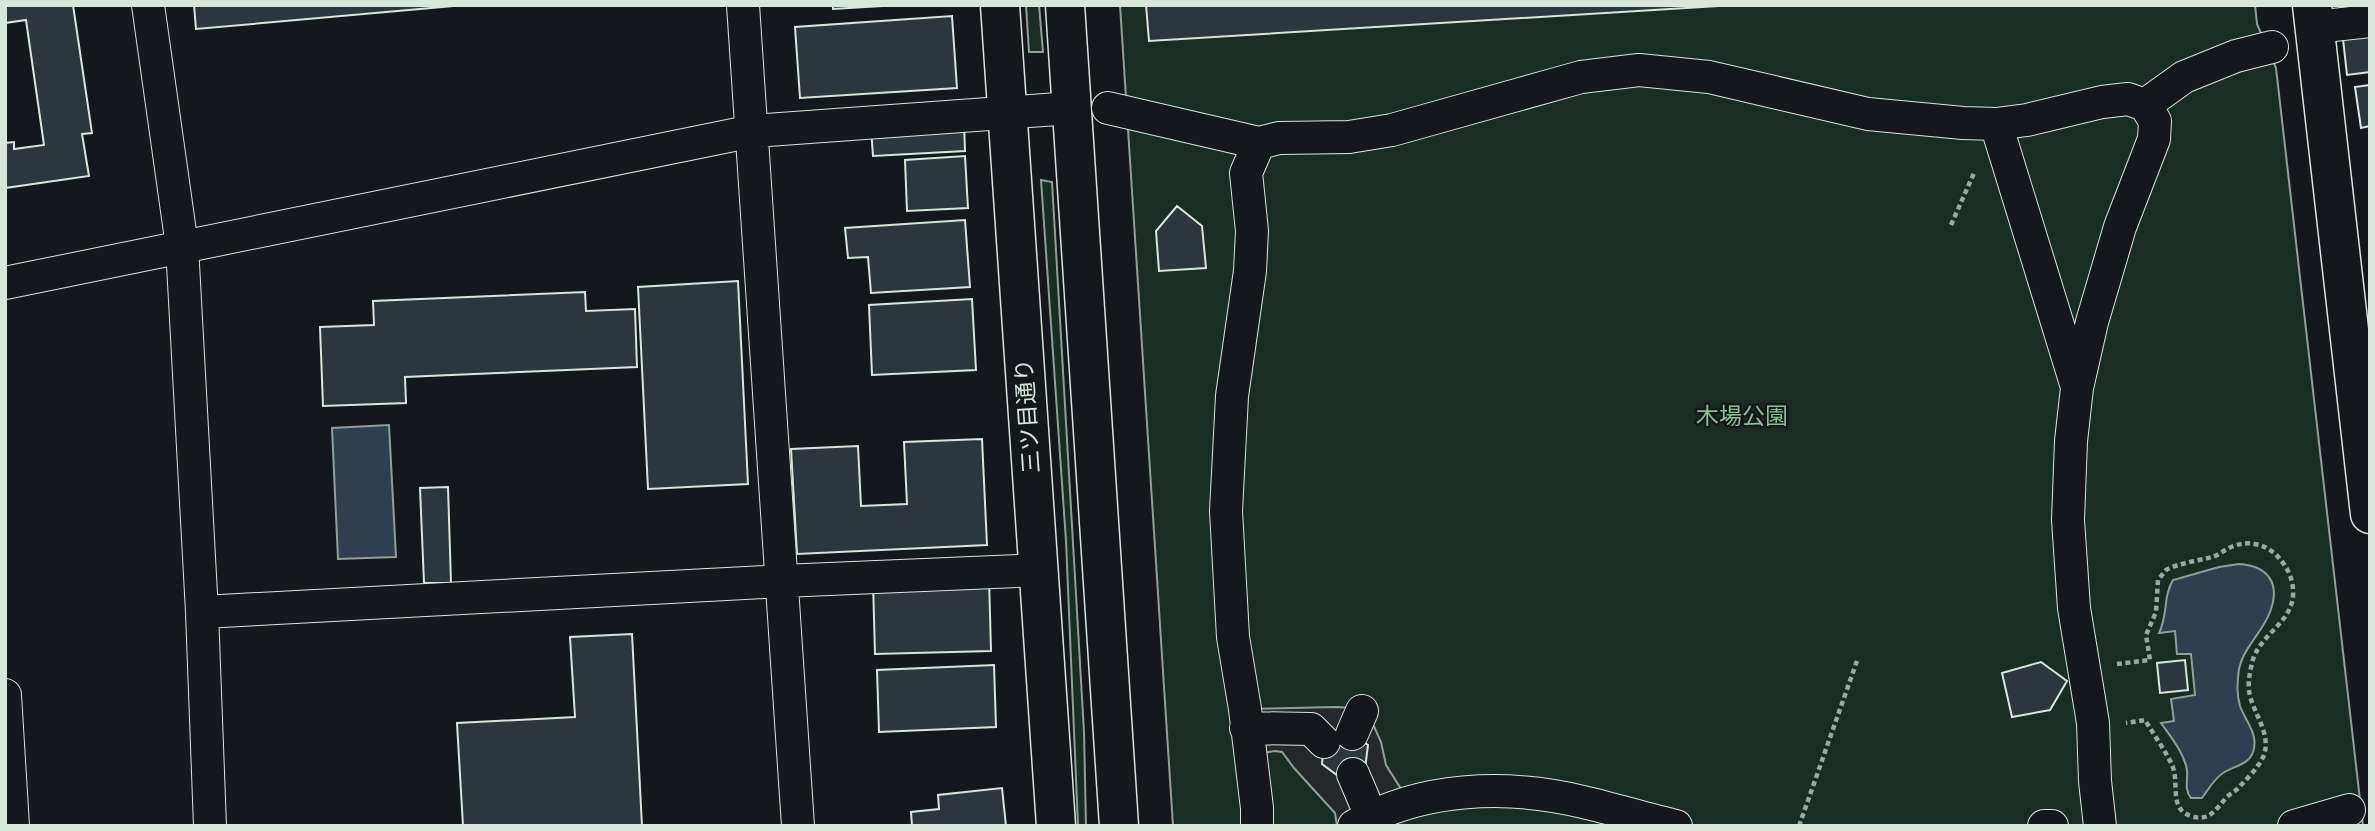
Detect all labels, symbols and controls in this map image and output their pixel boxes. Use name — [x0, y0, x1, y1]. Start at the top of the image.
street label: 三ツ目通り — [1011, 358, 1045, 474]
park label: 木場公園 — [1696, 403, 1788, 430]

